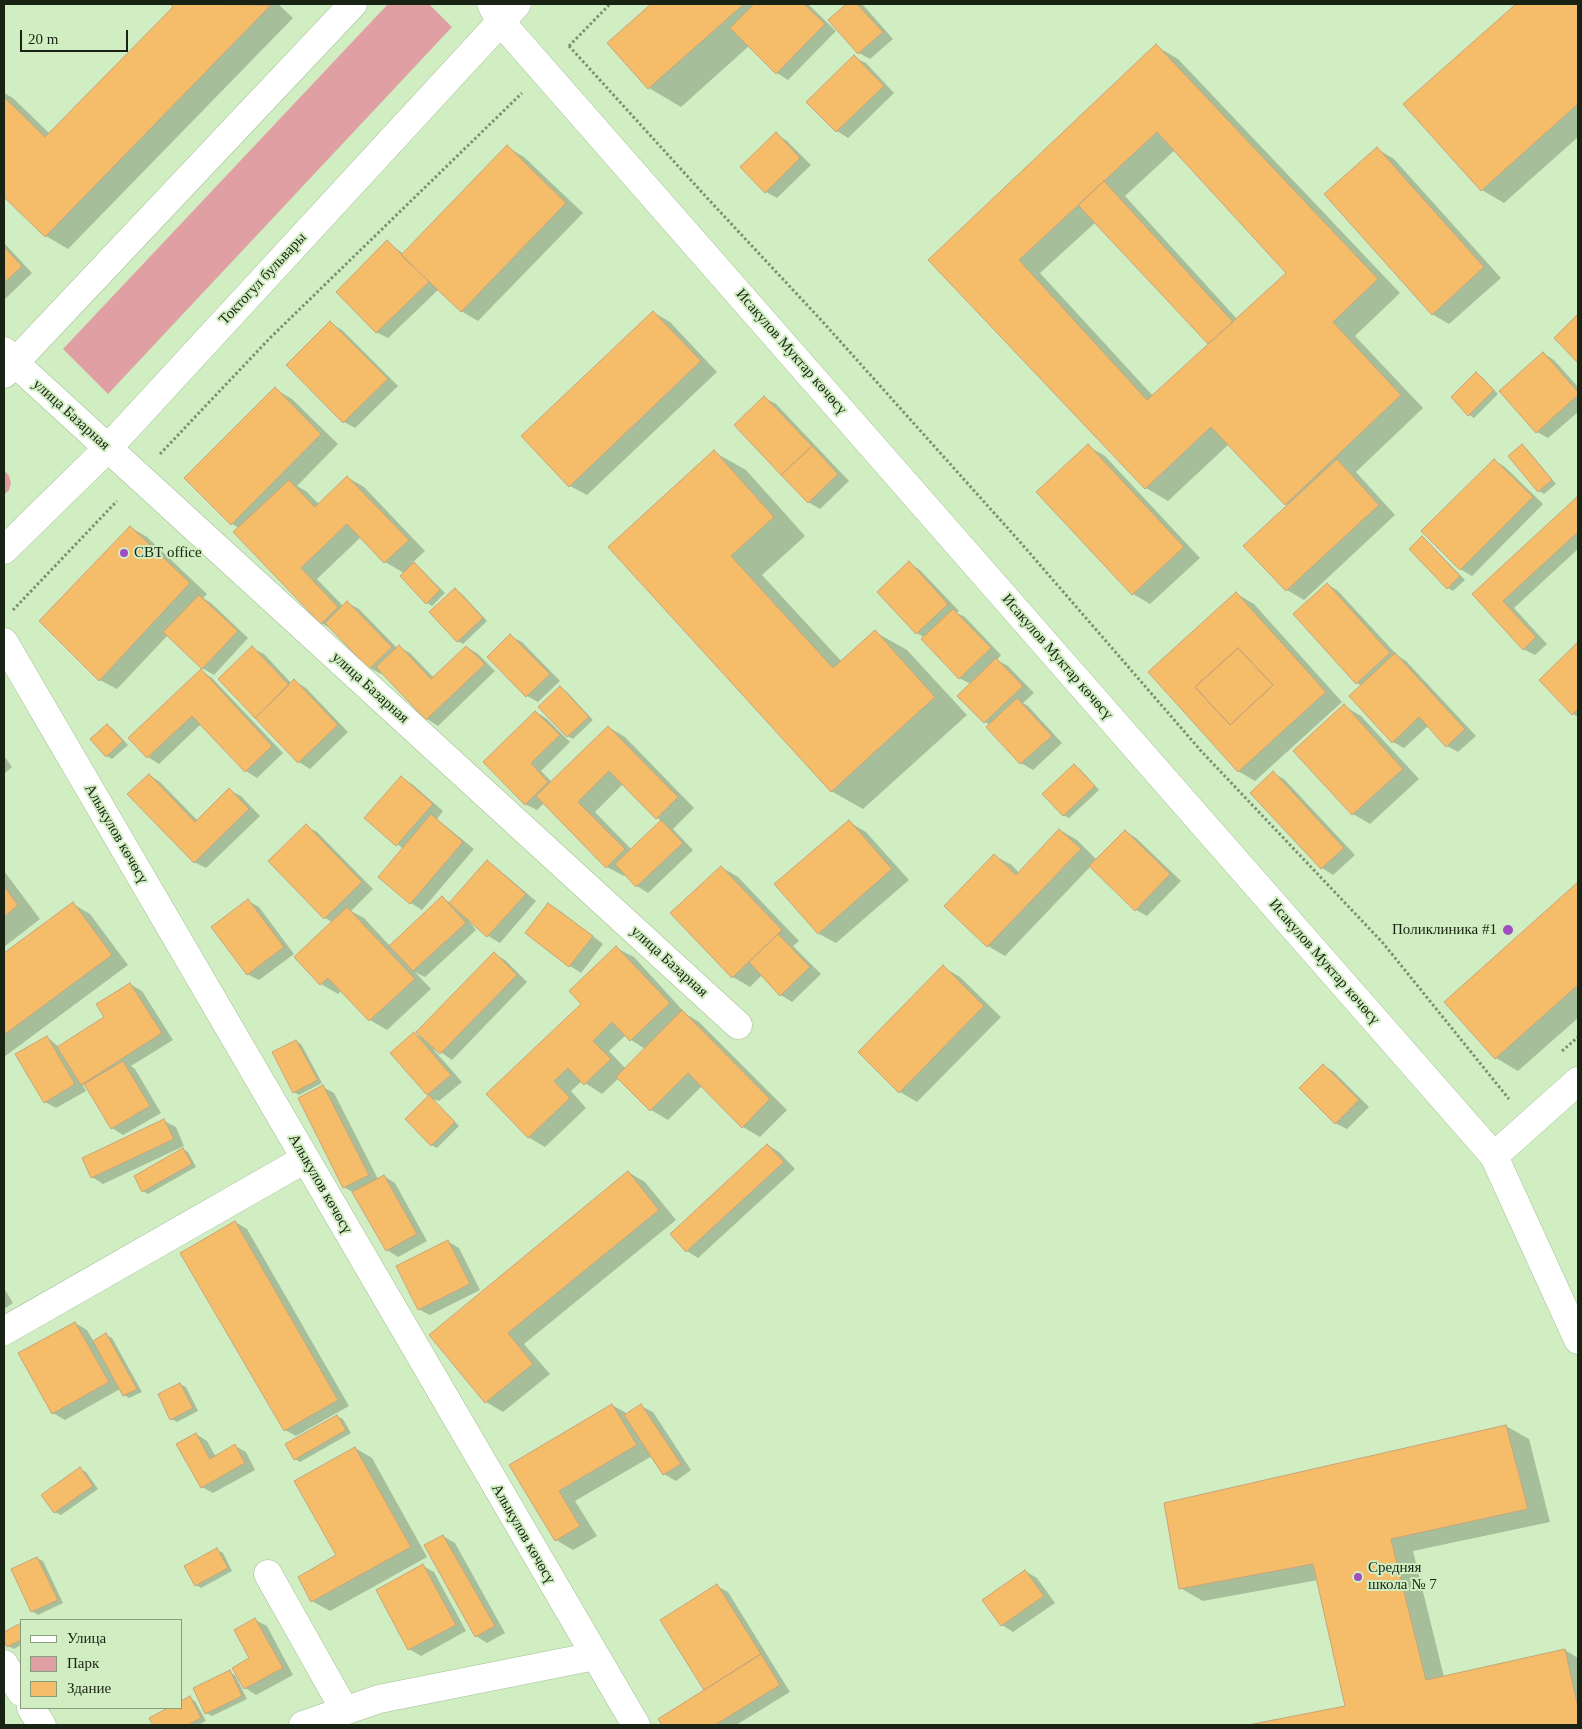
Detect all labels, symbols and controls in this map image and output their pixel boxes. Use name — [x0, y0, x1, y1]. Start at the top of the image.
scale bar — [22, 20, 130, 52]
text: 20 m — [28, 31, 58, 47]
street label: Токтогул бульвары — [215, 229, 311, 329]
street label: Исакулов Муктар көчөсү — [732, 286, 850, 418]
street label: улица Базарная — [29, 376, 113, 454]
place label: CBT office — [134, 544, 202, 562]
marker: CBT office — [118, 547, 130, 559]
street label: Исакулов Муктар көчөсү — [998, 591, 1116, 723]
street label: улица Базарная — [328, 649, 412, 727]
street label: Алыкулов көчөсү — [80, 781, 152, 887]
street label: Исакулов Муктар көчөсү — [1265, 896, 1383, 1028]
place label: Поликлиника #1 — [1392, 921, 1497, 939]
street label: улица Базарная — [627, 923, 711, 1001]
marker: Поликлиника #1 — [1501, 923, 1515, 937]
street label: Алыкулов көчөсү — [284, 1131, 356, 1237]
street label: Алыкулов көчөсү — [487, 1481, 559, 1587]
place label: Средняя школа № 7 — [1368, 1559, 1437, 1594]
marker: Средняя школа № 7 — [1352, 1571, 1364, 1583]
legend — [20, 1619, 182, 1709]
text: Улица — [67, 1630, 106, 1646]
text: Парк — [67, 1655, 99, 1671]
text: Здание — [67, 1680, 111, 1696]

